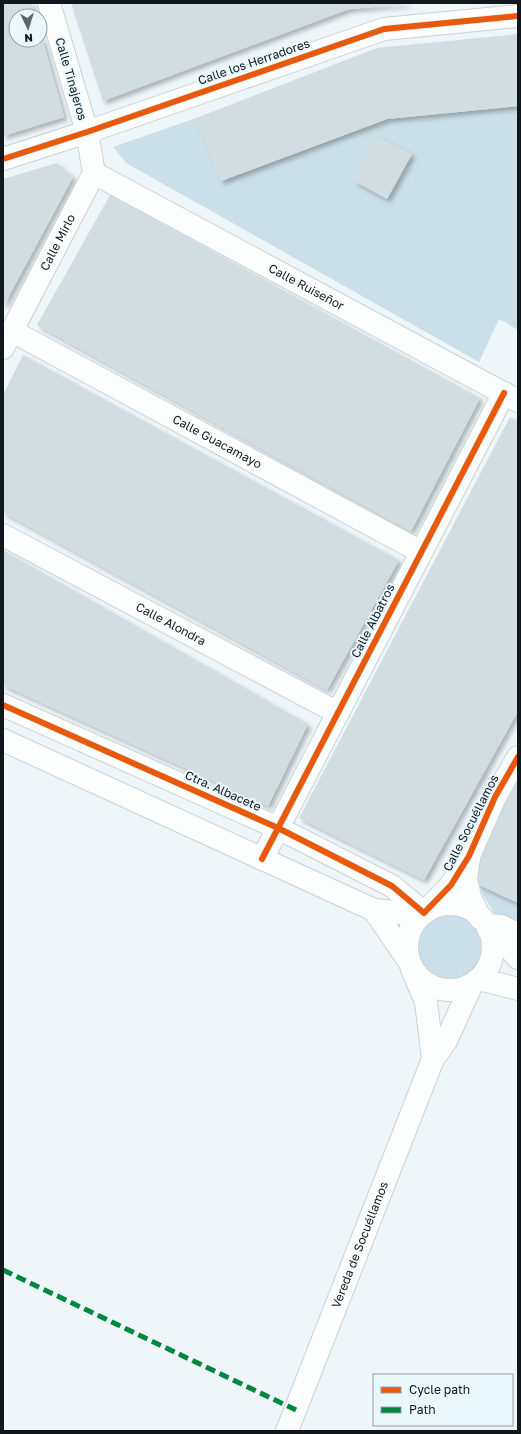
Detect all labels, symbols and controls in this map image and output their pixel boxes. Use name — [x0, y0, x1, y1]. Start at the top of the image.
north arrow — [8, 8, 48, 48]
text: N — [24, 32, 33, 45]
street label: Calle los Herradores — [196, 35, 312, 88]
street label: Calle Tinajeros — [52, 36, 90, 122]
street label: Calle Mirlo — [37, 211, 78, 273]
street label: Calle Ruiseñor — [266, 260, 347, 313]
street label: Calle Guacamayo — [170, 411, 264, 472]
street label: Calle Albatros — [347, 581, 398, 660]
street label: Calle Alondra — [133, 599, 209, 648]
street label: Ctra. Albacete — [183, 767, 264, 814]
street label: Calle Socuéllamos — [440, 772, 501, 874]
street label: Vereda de Socuéllamos — [328, 1179, 391, 1310]
legend — [373, 1374, 513, 1426]
text: Cycle path — [409, 1382, 470, 1397]
text: Path — [409, 1402, 436, 1417]

